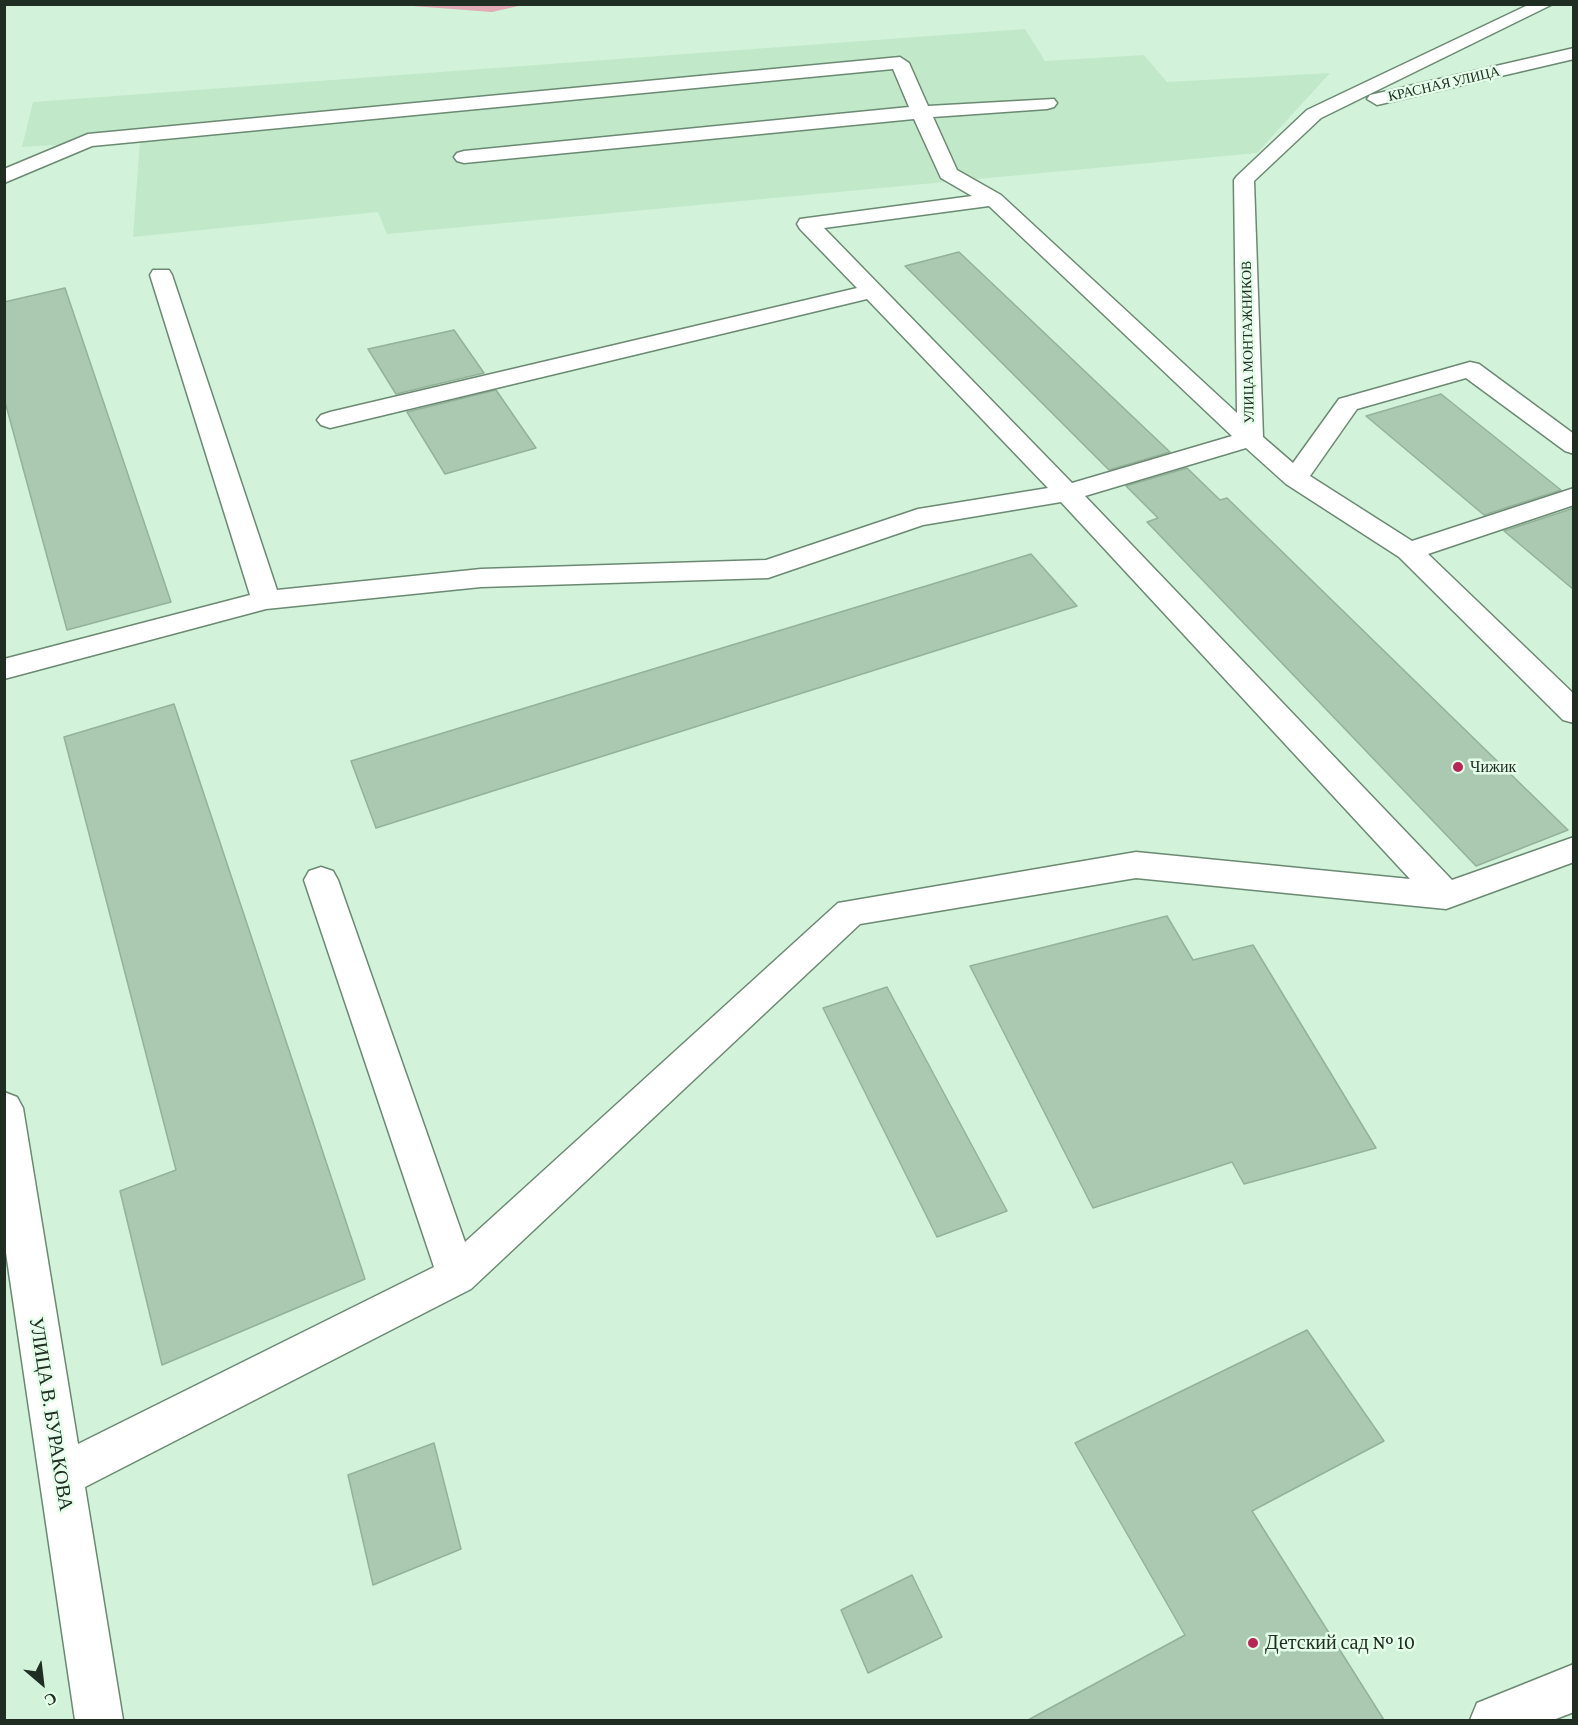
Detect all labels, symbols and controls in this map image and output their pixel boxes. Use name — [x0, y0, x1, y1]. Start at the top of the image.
street label: КРАСНАЯ УЛИЦА — [1386, 63, 1502, 105]
street label: УЛИЦА МОНТАЖНИКОВ — [1238, 261, 1258, 423]
place label: Чижик — [1470, 757, 1516, 777]
marker: Чижик — [1451, 760, 1465, 774]
street label: УЛИЦА В. БУРАКОВА — [24, 1315, 78, 1513]
place label: Детский сад № 10 — [1265, 1631, 1415, 1655]
marker: Детский сад № 10 — [1246, 1636, 1260, 1650]
north arrow — [12, 1653, 72, 1713]
text: С — [42, 1689, 60, 1710]

